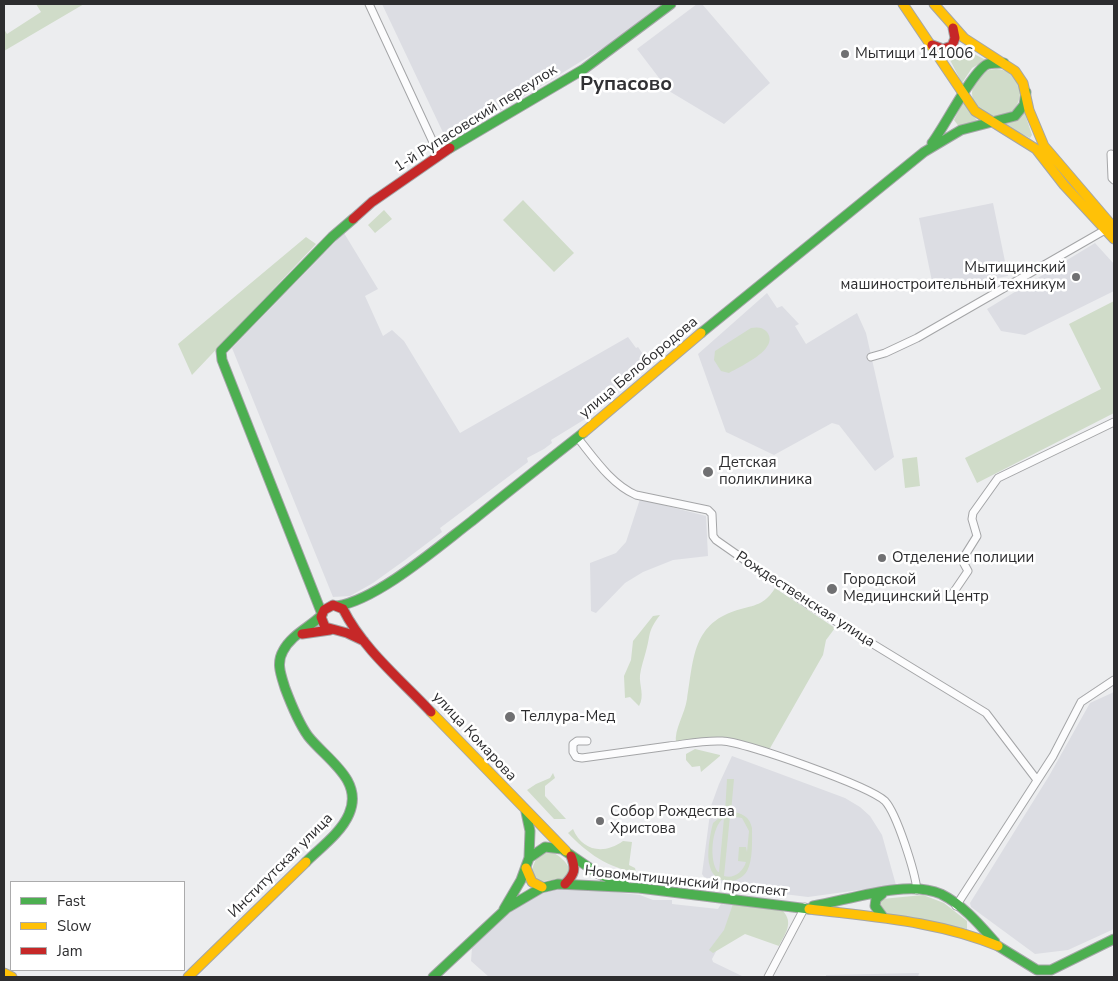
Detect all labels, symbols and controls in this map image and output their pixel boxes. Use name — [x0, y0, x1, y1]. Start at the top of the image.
place label: Мытищи 141006 — [855, 45, 973, 63]
marker: Мытищи 141006 — [839, 48, 851, 60]
street label: 1-й Рупасовский переулок — [391, 61, 561, 177]
district label: Рупасово — [580, 73, 672, 97]
place label: Мытищинский машиностроительный техникум — [840, 259, 1066, 294]
marker: Мытищинский машиностроительный техникум — [1070, 271, 1082, 283]
street label: улица Белобородова — [576, 313, 702, 423]
place label: Детская поликлиника — [719, 454, 812, 489]
marker: Детская поликлиника — [701, 465, 715, 479]
street label: Рождественская улица — [732, 548, 878, 652]
place label: Отделение полиции — [892, 549, 1034, 567]
marker: Отделение полиции — [876, 552, 888, 564]
place label: Городской Медицинский Центр — [843, 571, 989, 606]
marker: Городской Медицинский Центр — [825, 582, 839, 596]
street label: улица Комарова — [428, 689, 520, 785]
place label: Теллура-Мед — [521, 708, 615, 726]
marker: Теллура-Мед — [503, 710, 517, 724]
place label: Собор Рождества Христова — [610, 803, 735, 838]
street label: Институтская улица — [225, 810, 337, 922]
marker: Собор Рождества Христова — [594, 815, 606, 827]
street label: Новомытищинский проспект — [584, 862, 788, 902]
legend — [10, 881, 185, 971]
text: Fast — [57, 891, 85, 911]
text: Slow — [57, 916, 91, 936]
text: Jam — [57, 941, 83, 961]

